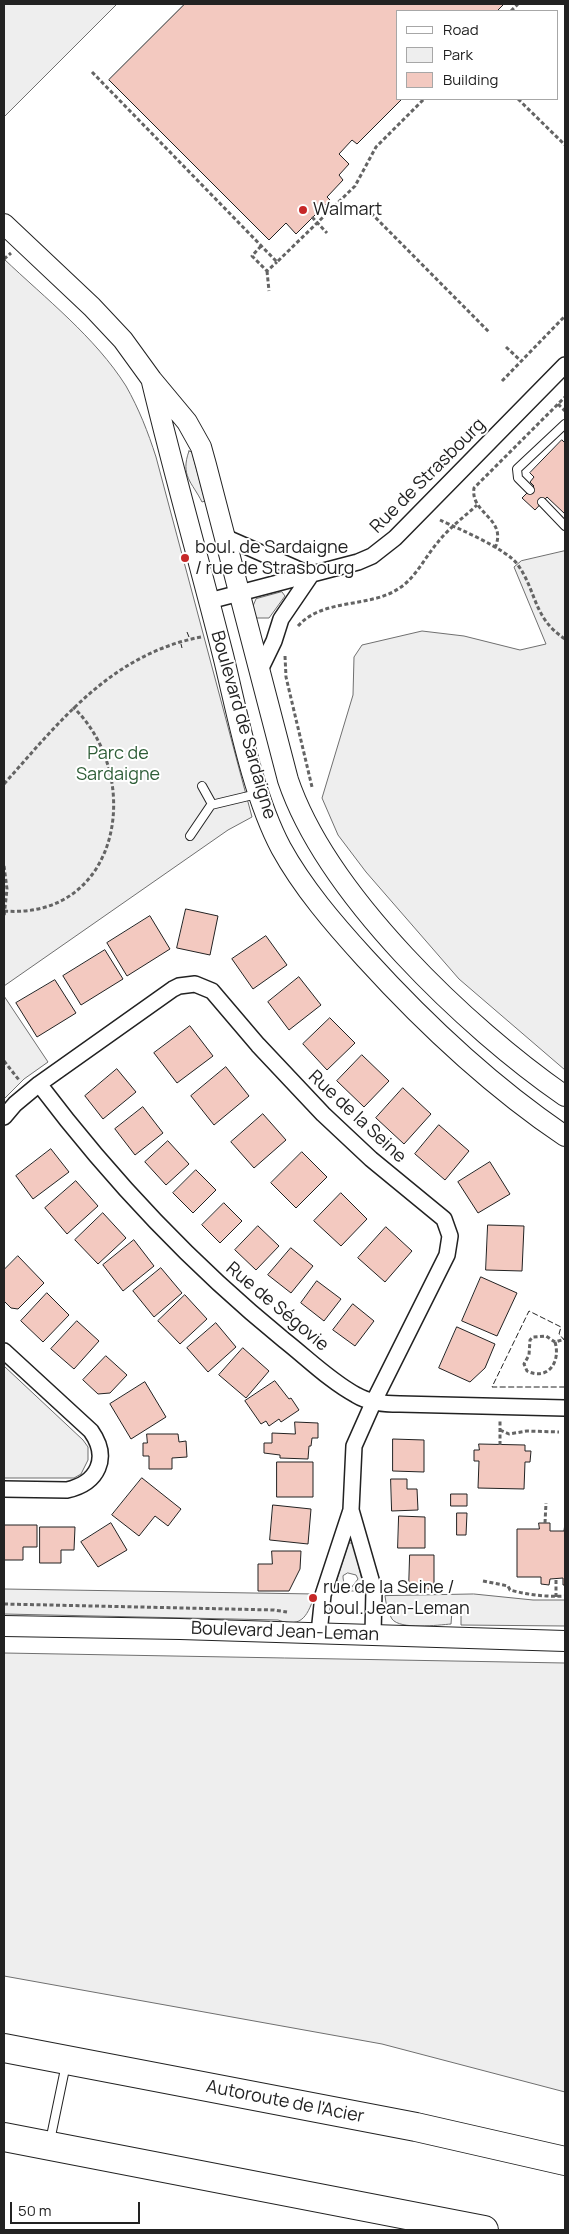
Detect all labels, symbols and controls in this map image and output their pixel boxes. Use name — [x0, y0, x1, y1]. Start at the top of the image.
legend — [396, 10, 559, 100]
text: Road — [443, 19, 479, 40]
text: Park — [443, 44, 473, 65]
text: Building — [443, 69, 498, 90]
place label: Walmart — [313, 199, 382, 221]
marker: Walmart — [297, 204, 309, 216]
street label: Rue de Strasbourg — [366, 414, 490, 538]
place label: boul. de Sardaigne / rue de Strasbourg — [195, 537, 354, 580]
marker: boul. de Sardaigne / rue de Strasbourg — [179, 552, 191, 564]
street label: Boulevard de Sardaigne — [206, 628, 280, 822]
park label: Parc de Sardaigne — [76, 743, 160, 786]
street label: Rue de la Seine — [304, 1066, 410, 1168]
street label: Rue de Ségovie — [221, 1258, 333, 1356]
place label: rue de la Seine / boul. Jean-Leman — [323, 1577, 470, 1620]
marker: rue de la Seine / boul. Jean-Leman — [307, 1592, 319, 1604]
street label: Boulevard Jean-Leman — [191, 1618, 379, 1646]
street label: Autoroute de l'Acier — [204, 2076, 366, 2128]
scale bar — [12, 2192, 142, 2224]
text: 50 m — [18, 2200, 52, 2221]

